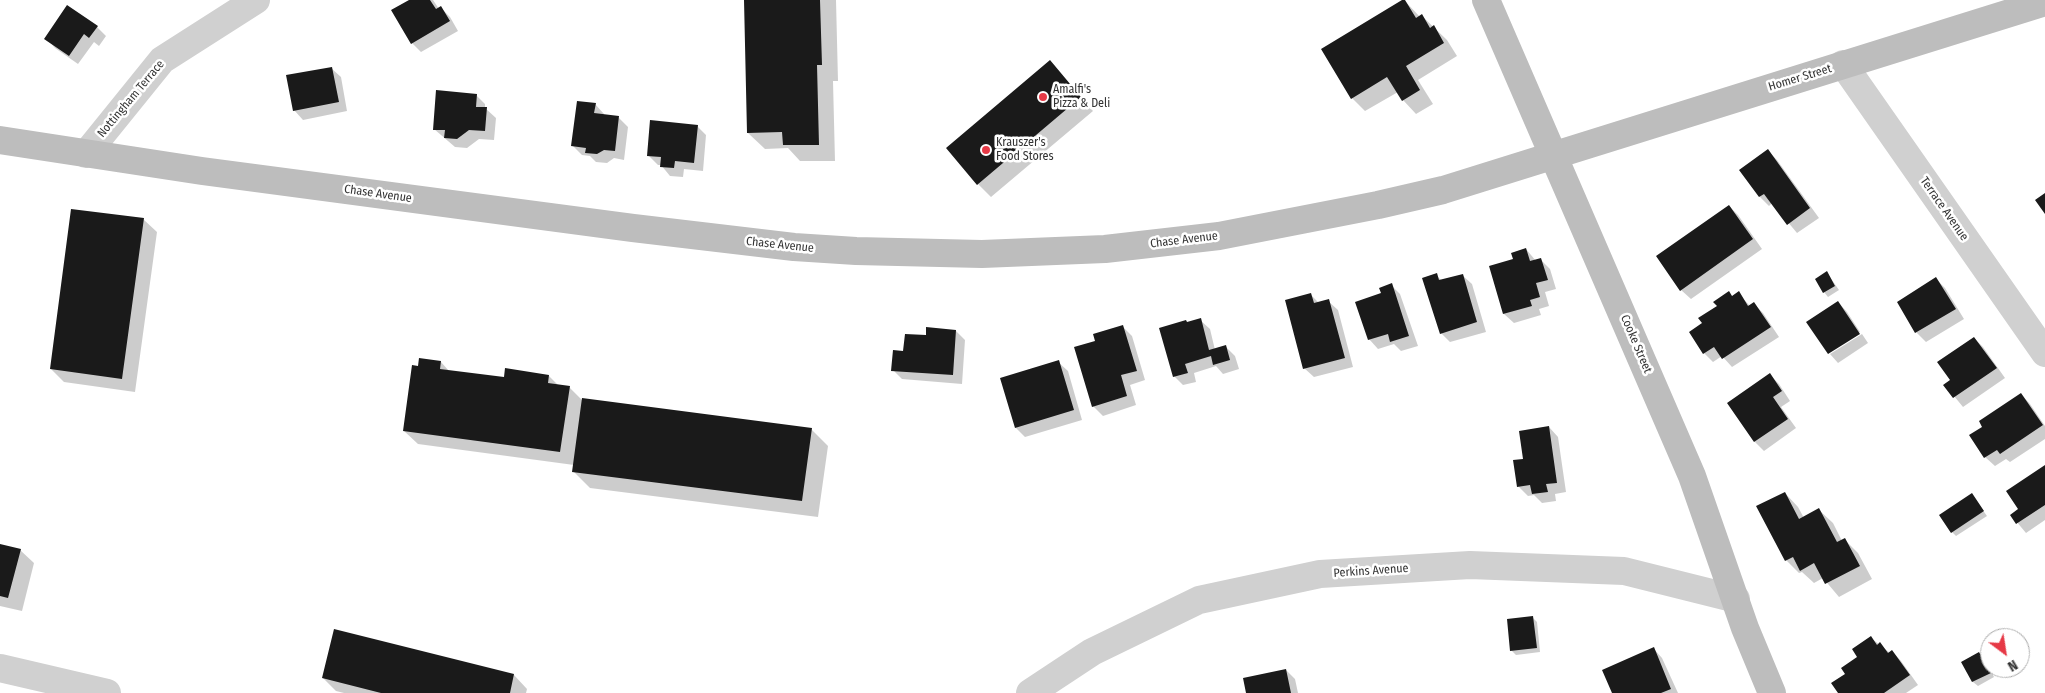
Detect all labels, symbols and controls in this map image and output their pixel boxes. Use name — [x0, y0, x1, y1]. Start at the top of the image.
street label: Nottingham Terrace — [95, 58, 167, 140]
street label: Homer Street — [1767, 62, 1833, 94]
place label: Amalfi's Pizza & Deli — [1053, 83, 1110, 111]
marker: Amalfi's Pizza & Deli — [1037, 91, 1049, 103]
place label: Krauszer's Food Stores — [996, 136, 1054, 164]
marker: Krauszer's Food Stores — [980, 144, 992, 156]
street label: Terrace Avenue — [1917, 174, 1971, 244]
street label: Chase Avenue — [343, 182, 413, 206]
street label: Chase Avenue — [1149, 229, 1219, 251]
street label: Chase Avenue — [745, 234, 815, 256]
street label: Cooke Street — [1617, 313, 1655, 375]
street label: Perkins Avenue — [1333, 561, 1409, 581]
north arrow — [1980, 628, 2030, 678]
text: N — [2005, 656, 2020, 675]

